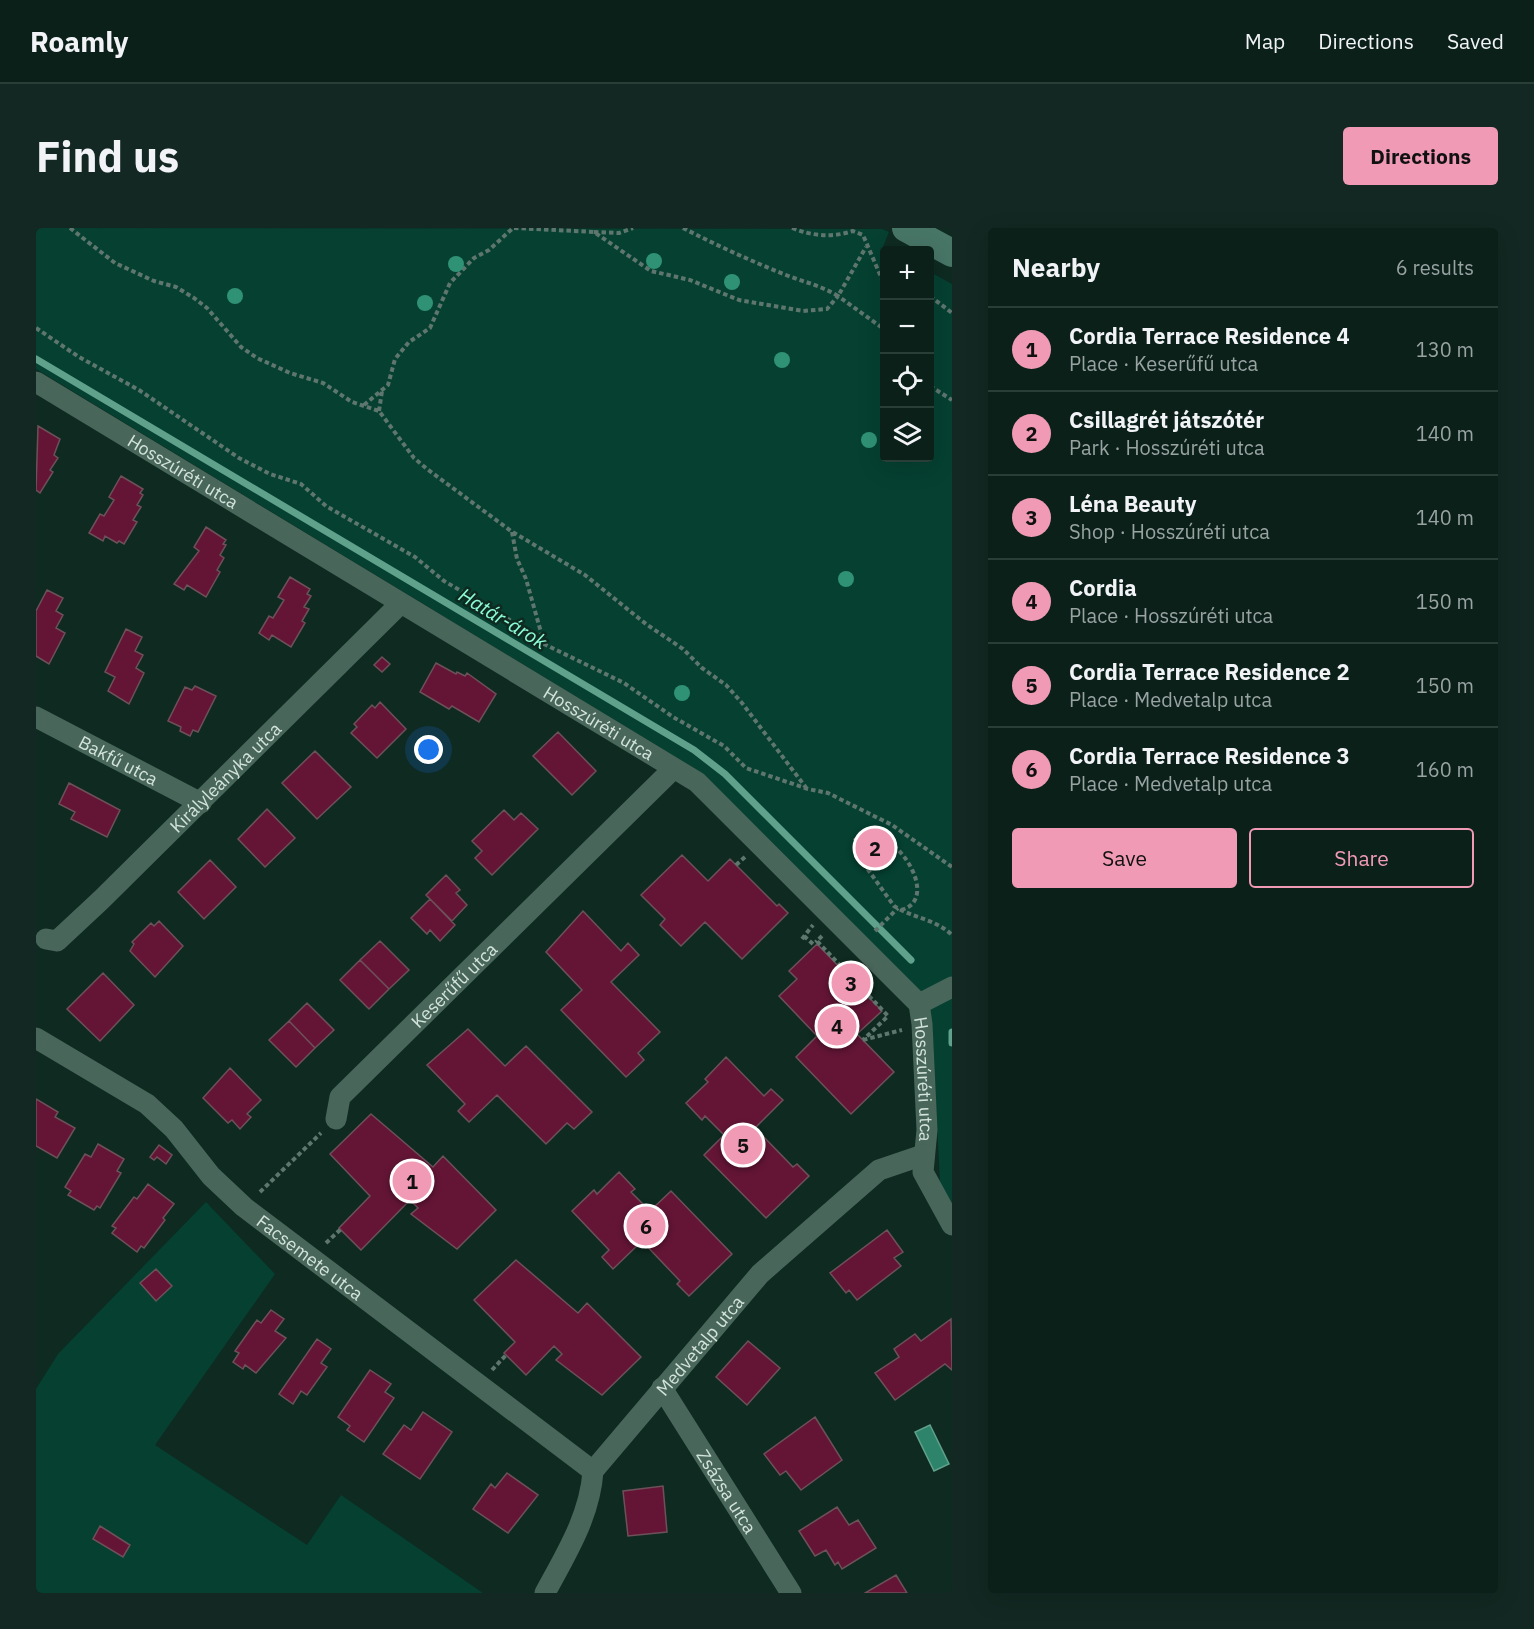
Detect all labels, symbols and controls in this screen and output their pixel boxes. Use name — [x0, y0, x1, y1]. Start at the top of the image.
text: Roamly — [30, 23, 128, 60]
text: Map — [1245, 27, 1285, 55]
text: Directions — [1318, 27, 1414, 55]
text: Saved — [1447, 27, 1504, 55]
button: Directions — [1343, 127, 1498, 185]
text: Find us — [36, 129, 179, 184]
map controls — [880, 246, 934, 462]
button: + — [880, 246, 934, 300]
text: Nearby — [1012, 250, 1100, 284]
text: 6 results — [1396, 254, 1474, 281]
button: − — [880, 300, 934, 354]
text: Cordia Terrace Residence 4 — [1069, 321, 1350, 350]
text: 1 — [1026, 336, 1038, 363]
text: 130 m — [1416, 336, 1474, 363]
text: Place · Keserűfű utca — [1069, 350, 1258, 377]
button: locate — [880, 354, 934, 408]
text: Csillagrét játszótér — [1069, 405, 1264, 434]
button: layers — [880, 408, 934, 462]
text: 2 — [1026, 420, 1038, 447]
text: 140 m — [1416, 420, 1474, 447]
street label: Hosszúréti utca — [124, 429, 243, 514]
text: Park · Hosszúréti utca — [1069, 434, 1265, 461]
text: Léna Beauty — [1069, 489, 1196, 518]
text: 3 — [1026, 504, 1038, 531]
text: 140 m — [1416, 504, 1474, 531]
text: Shop · Hosszúréti utca — [1069, 518, 1270, 545]
text: Cordia — [1069, 573, 1137, 602]
water label: Határ-árok — [454, 581, 553, 655]
text: 4 — [1026, 588, 1038, 615]
text: 150 m — [1416, 588, 1474, 615]
text: Place · Hosszúréti utca — [1069, 602, 1273, 629]
text: Cordia Terrace Residence 2 — [1069, 657, 1350, 686]
text: 5 — [1026, 672, 1038, 699]
text: 150 m — [1416, 672, 1474, 699]
street label: Hosszúréti utca — [539, 680, 659, 765]
text: Place · Medvetalp utca — [1069, 686, 1272, 713]
street label: Királyleányka utca — [165, 717, 286, 837]
street label: Bakfű utca — [75, 730, 162, 790]
your location — [414, 735, 443, 764]
text: Cordia Terrace Residence 3 — [1069, 741, 1350, 770]
text: 6 — [1026, 756, 1038, 783]
text: 160 m — [1416, 756, 1474, 783]
text: Place · Medvetalp utca — [1069, 770, 1272, 797]
pin: 2 — [856, 826, 894, 870]
button: Save — [1012, 828, 1237, 888]
button: Share — [1249, 828, 1474, 888]
street label: Keserűfű utca — [406, 937, 502, 1032]
pin: 3 — [832, 960, 870, 1005]
pin: 4 — [818, 1004, 856, 1048]
street label: Hosszúréti utca — [910, 1015, 939, 1143]
pin: 5 — [724, 1122, 762, 1168]
pin: 1 — [392, 1158, 431, 1204]
pin: 6 — [626, 1204, 666, 1248]
street label: Facsemete utca — [252, 1209, 368, 1305]
street label: Medvetalp utca — [651, 1290, 749, 1400]
street label: Zsázsa utca — [692, 1445, 762, 1538]

